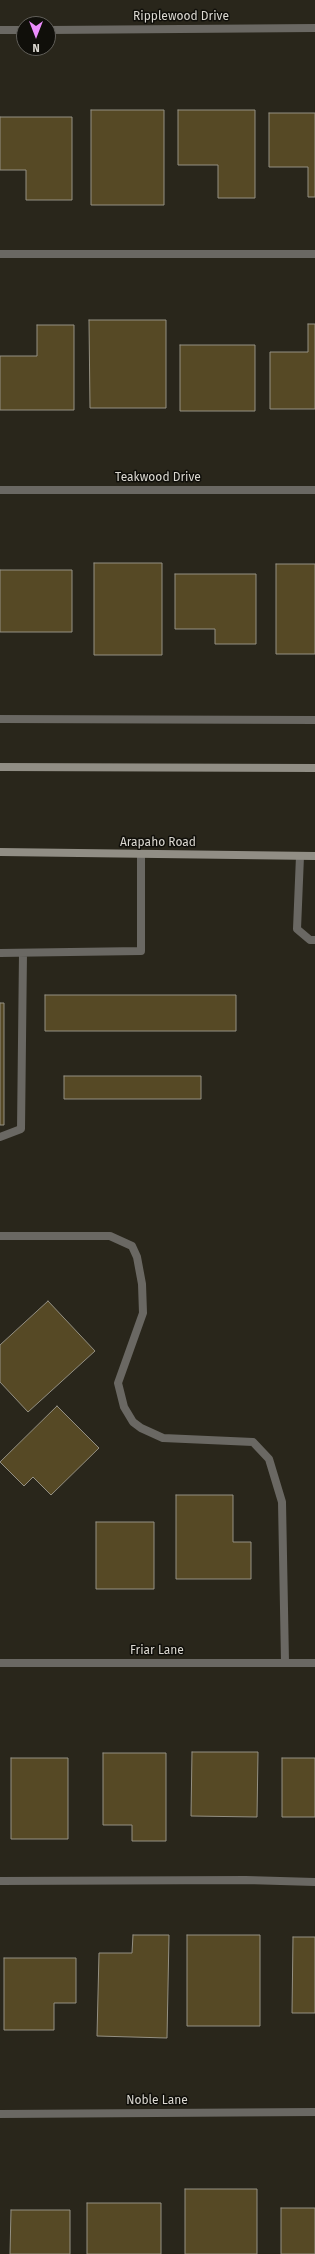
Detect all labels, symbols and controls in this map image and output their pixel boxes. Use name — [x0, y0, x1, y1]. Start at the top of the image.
street label: Ripplewood Drive — [133, 10, 229, 24]
north arrow — [16, 16, 56, 56]
text: N — [32, 41, 40, 54]
street label: Teakwood Drive — [115, 471, 201, 485]
street label: Arapaho Road — [120, 836, 196, 850]
street label: Friar Lane — [130, 1644, 184, 1658]
street label: Noble Lane — [126, 2094, 188, 2108]

